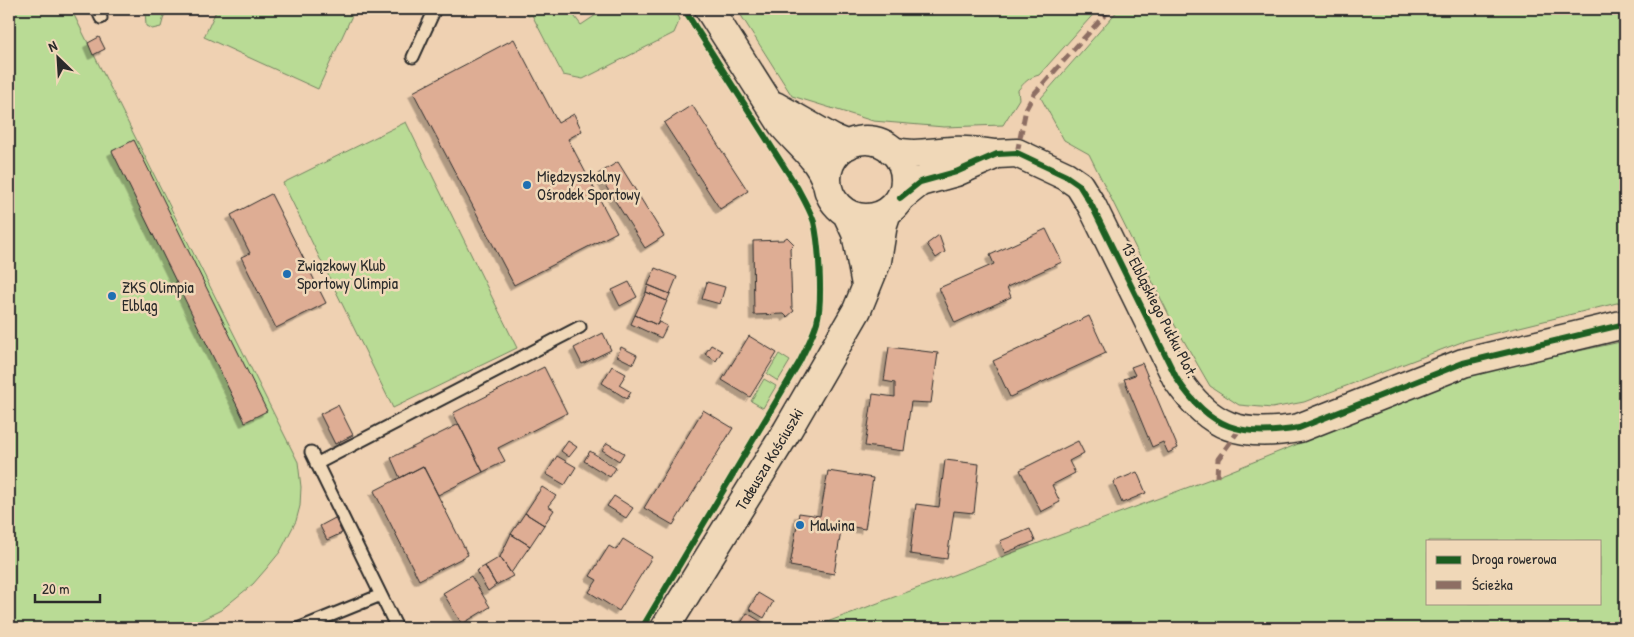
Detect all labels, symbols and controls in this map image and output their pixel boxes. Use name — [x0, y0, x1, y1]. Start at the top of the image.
north arrow — [32, 32, 82, 82]
text: N — [45, 35, 60, 56]
place label: Międzyszkolny Ośrodek Sportowy — [537, 165, 641, 205]
marker: Międzyszkolny Ośrodek Sportowy — [521, 179, 533, 191]
street label: 13 Elbląskiego Pułku Plot. — [1116, 238, 1204, 382]
place label: Związkowy Klub Sportowy Olimpia — [297, 254, 398, 294]
marker: Związkowy Klub Sportowy Olimpia — [281, 268, 293, 280]
place label: ZKS Olimpia Elbląg — [122, 276, 194, 316]
marker: ZKS Olimpia Elbląg — [106, 290, 118, 302]
street label: Tadeusza Kościuszki — [730, 404, 808, 514]
place label: Malwina — [810, 514, 855, 536]
marker: Malwina — [794, 519, 806, 531]
legend — [1426, 540, 1602, 604]
text: Droga rowerowa — [1472, 548, 1556, 569]
scale bar — [35, 572, 100, 604]
text: Ścieżka — [1472, 574, 1513, 595]
text: 20 m — [42, 578, 69, 599]

